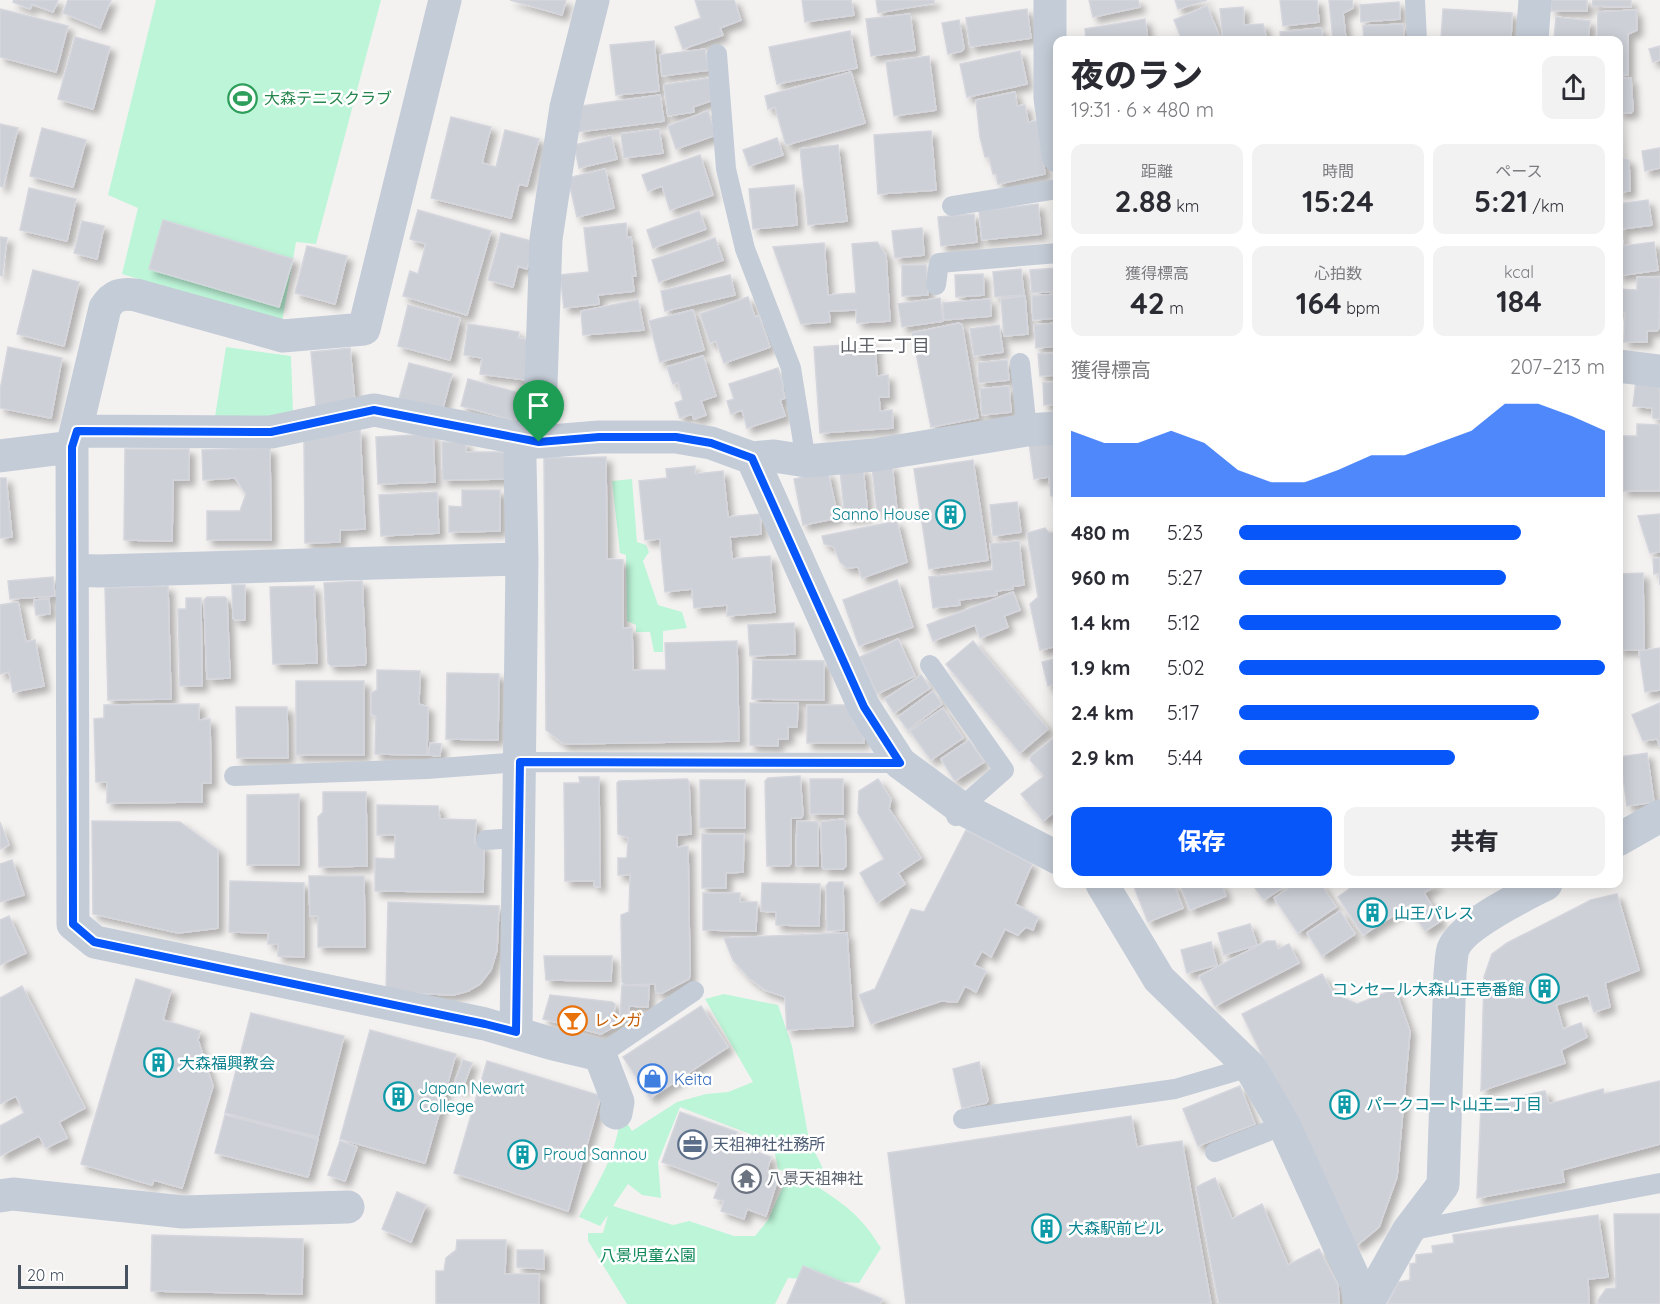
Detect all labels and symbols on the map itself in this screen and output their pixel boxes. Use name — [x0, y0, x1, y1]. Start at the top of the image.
sports icon: 大森テニスクラブ — [227, 82, 259, 114]
place label: 大森テニスクラブ — [264, 88, 392, 108]
district label: 山王二丁目 — [840, 334, 930, 357]
pin — [513, 380, 564, 442]
building icon: Sanno House — [935, 498, 967, 530]
place label: Sanno House — [832, 504, 930, 524]
building icon: 山王パレス — [1357, 897, 1389, 929]
place label: 山王パレス — [1394, 903, 1474, 923]
building icon: コンセール大森山王壱番館 — [1529, 973, 1561, 1005]
place label: コンセール大森山王壱番館 — [1332, 979, 1524, 999]
bar icon: レンガ — [557, 1004, 589, 1036]
place label: レンガ — [594, 1010, 642, 1030]
building icon: 大森福興教会 — [142, 1047, 174, 1079]
place label: 大森福興教会 — [179, 1053, 275, 1073]
shop icon: Keita — [637, 1063, 669, 1095]
place label: Keita — [674, 1069, 712, 1089]
place label: Japan Newart College — [419, 1078, 525, 1116]
building icon: Japan Newart College — [382, 1081, 414, 1113]
building icon: パークコート山王二丁目 — [1329, 1088, 1361, 1120]
place label: パークコート山王二丁目 — [1366, 1094, 1542, 1114]
office icon: 天祖神社社務所 — [676, 1128, 708, 1160]
place label: 天祖神社社務所 — [713, 1134, 825, 1154]
building icon: Proud Sannou — [506, 1138, 538, 1170]
place label: Proud Sannou — [543, 1144, 647, 1164]
temple icon: 八景天祖神社 — [730, 1162, 762, 1194]
place label: 八景天祖神社 — [767, 1168, 863, 1188]
building icon: 大森駅前ビル — [1031, 1212, 1063, 1244]
place label: 大森駅前ビル — [1068, 1218, 1164, 1238]
park label: 八景児童公園 — [600, 1245, 696, 1265]
scale bar — [18, 1262, 128, 1290]

